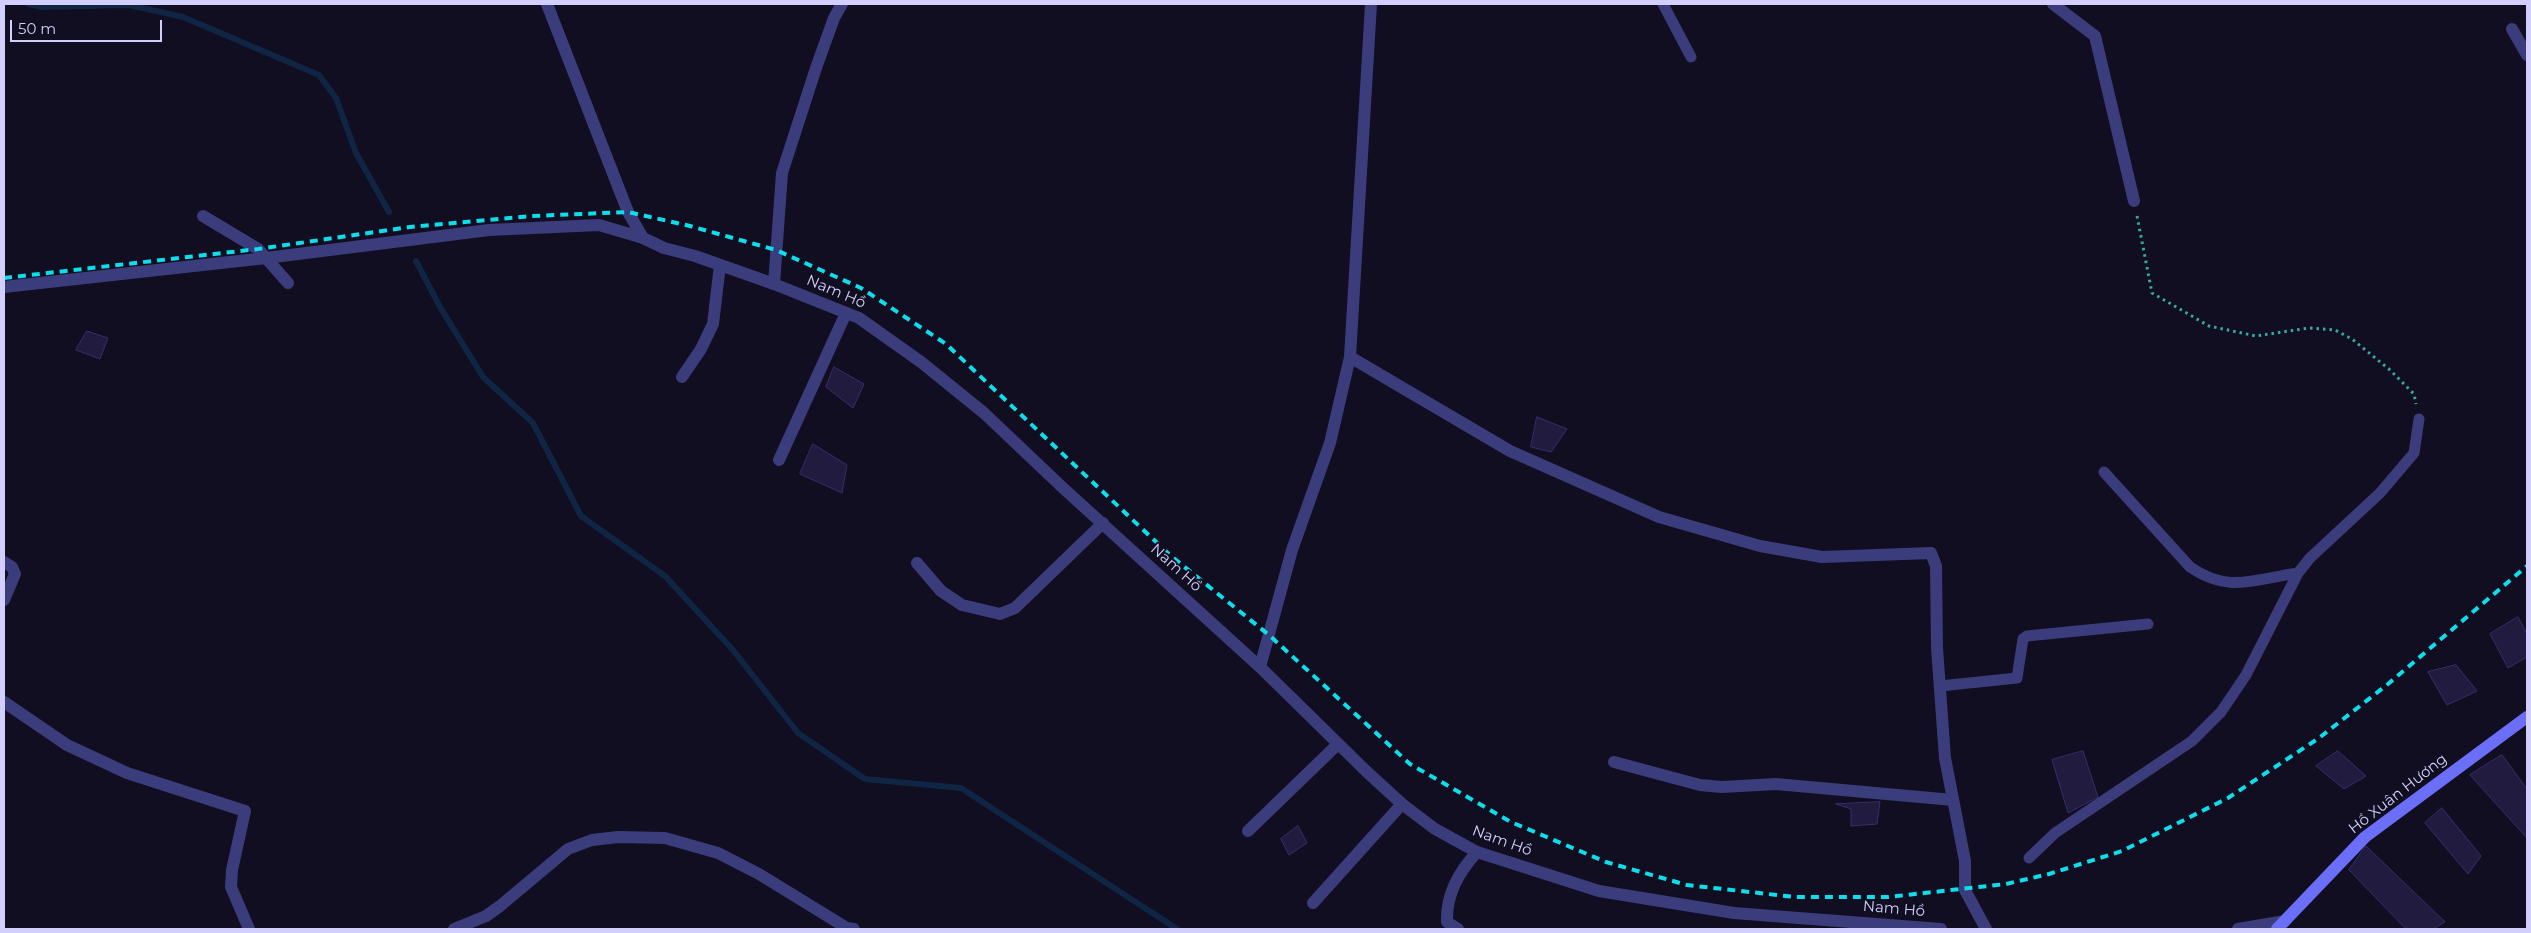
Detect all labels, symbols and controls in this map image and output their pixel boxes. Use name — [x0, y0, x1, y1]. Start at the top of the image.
scale bar — [12, 10, 165, 42]
text: 50 m — [18, 19, 56, 38]
street label: Nam Hồ — [804, 272, 868, 312]
street label: Nam Hồ — [1147, 540, 1205, 596]
street label: Hồ Xuân Hương — [2345, 750, 2451, 838]
street label: Nam Hồ — [1470, 822, 1534, 860]
street label: Nam Hồ — [1862, 897, 1926, 921]

